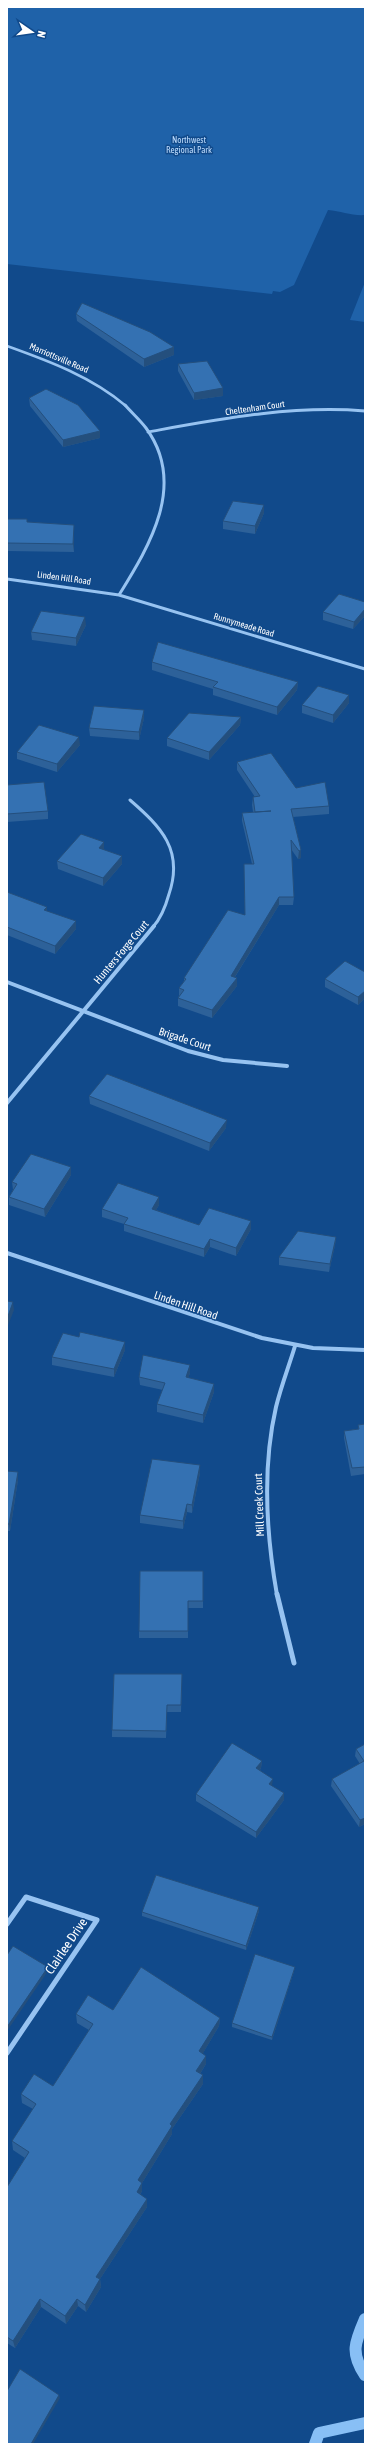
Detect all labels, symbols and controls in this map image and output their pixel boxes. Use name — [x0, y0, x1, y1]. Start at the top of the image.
north arrow — [12, 12, 52, 52]
text: N — [35, 30, 48, 39]
park label: Northwest Regional Park — [166, 135, 212, 155]
street label: Marriottsville Road — [28, 341, 90, 375]
street label: Cheltenham Court — [225, 399, 286, 417]
street label: Linden Hill Road — [36, 569, 92, 587]
street label: Runnymeade Road — [213, 611, 275, 639]
street label: Hunters Forge Court — [91, 918, 151, 986]
street label: Brigade Court — [157, 1025, 213, 1053]
street label: Linden Hill Road — [153, 1289, 219, 1321]
street label: Mill Creek Court — [252, 1473, 266, 1537]
street label: Clairlee Drive — [42, 1915, 90, 1977]

